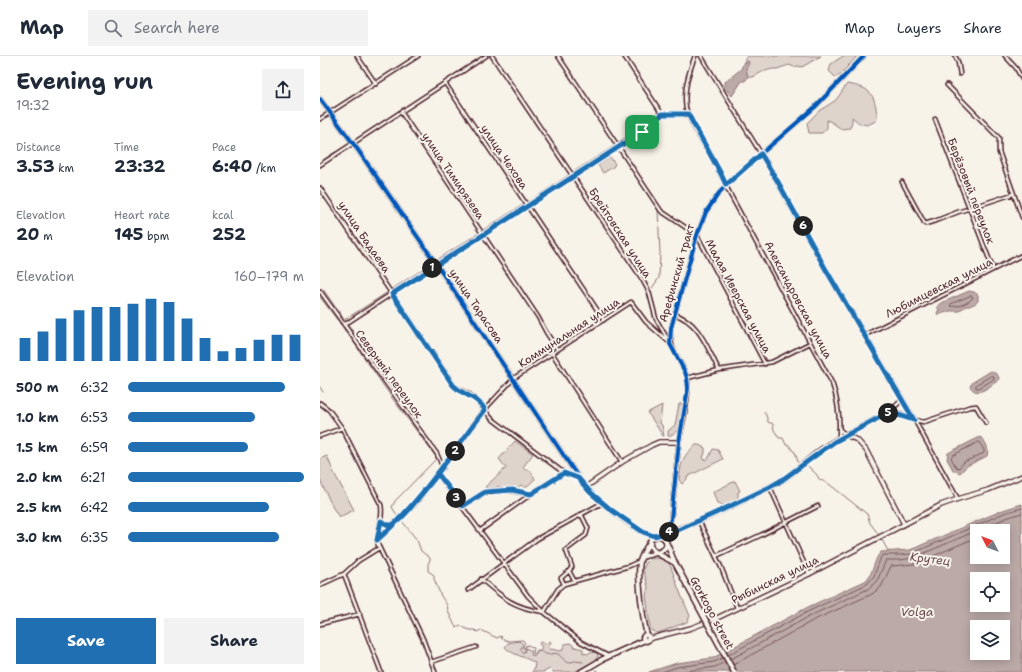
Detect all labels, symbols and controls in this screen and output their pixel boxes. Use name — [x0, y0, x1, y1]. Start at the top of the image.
search box — [88, 10, 368, 46]
text: Map — [20, 15, 64, 40]
icon: search — [102, 17, 124, 39]
text: Search here — [134, 18, 220, 38]
text: Map — [845, 19, 875, 37]
text: Layers — [897, 19, 941, 37]
text: Share — [963, 19, 1002, 37]
text: Evening run — [16, 67, 153, 96]
button: share — [262, 69, 304, 111]
text: 19:32 — [16, 97, 50, 114]
pin — [625, 115, 659, 149]
icon: arrive — [631, 121, 653, 143]
street label: улица Чехова — [477, 122, 531, 192]
street label: улица Тимирязева — [418, 130, 488, 223]
street label: Берёзовый переулок — [944, 136, 998, 246]
text: Distance — [16, 140, 61, 155]
text: Time — [114, 140, 139, 155]
text: Pace — [212, 140, 236, 155]
text: 3.53 — [16, 155, 55, 177]
text: 23:32 — [114, 155, 165, 177]
text: 6:40 — [212, 155, 252, 177]
text: km — [55, 161, 74, 176]
text: /km — [252, 161, 276, 176]
street label: Брейтовская улица — [585, 185, 655, 281]
street label: улица Бадаева — [334, 198, 394, 276]
text: Elevation — [16, 208, 65, 223]
text: Heart rate — [114, 208, 170, 223]
text: kcal — [212, 208, 233, 223]
pin: 6 — [793, 216, 813, 236]
text: 6 — [799, 218, 807, 233]
street label: Арефинский тракт — [656, 222, 698, 324]
text: 20 — [16, 223, 39, 245]
text: 145 — [114, 223, 143, 245]
text: 252 — [212, 223, 246, 245]
text: m — [39, 229, 53, 244]
text: bpm — [143, 229, 169, 244]
street label: Малая Иверская улица — [702, 236, 775, 356]
street label: Александровская улица — [761, 239, 835, 361]
street label: Любимцевская улица — [883, 254, 995, 322]
pin: 1 — [422, 258, 442, 278]
text: 1 — [429, 260, 435, 275]
street label: улица Тарасова — [446, 266, 507, 346]
text: Elevation — [16, 268, 74, 285]
text: 160–179 m — [234, 268, 304, 285]
street label: Коммунальная улица — [515, 295, 623, 371]
street label: Северный переулок — [352, 327, 426, 421]
text: 500 m — [16, 379, 59, 396]
text: 6:32 — [80, 379, 109, 396]
pin: 5 — [878, 403, 898, 423]
text: 5 — [885, 405, 891, 420]
text: 1.0 km — [16, 409, 58, 426]
text: 6:53 — [80, 409, 108, 426]
text: 1.5 km — [16, 439, 58, 456]
text: 6:59 — [80, 439, 108, 456]
pin: 2 — [445, 441, 465, 461]
text: 2 — [451, 443, 459, 458]
text: 2.0 km — [16, 469, 62, 486]
text: 6:21 — [80, 469, 105, 486]
pin: 3 — [446, 488, 466, 508]
text: 3 — [452, 490, 460, 505]
text: 2.5 km — [16, 499, 62, 516]
text: 6:42 — [80, 499, 109, 516]
pin: 4 — [659, 522, 679, 542]
text: 4 — [665, 524, 673, 539]
north arrow — [970, 524, 1010, 564]
map controls — [970, 524, 1010, 660]
text: 3.0 km — [16, 529, 62, 546]
text: 6:35 — [80, 529, 108, 546]
water label: Крутец — [909, 549, 951, 569]
street label: Рыбинская улица — [729, 552, 821, 608]
button: locate — [970, 572, 1010, 612]
street label: Gorkogo street — [686, 574, 738, 652]
water label: Volga — [900, 604, 934, 620]
button: Save — [16, 618, 156, 664]
button: Share — [164, 618, 304, 664]
button: layers — [970, 620, 1010, 660]

